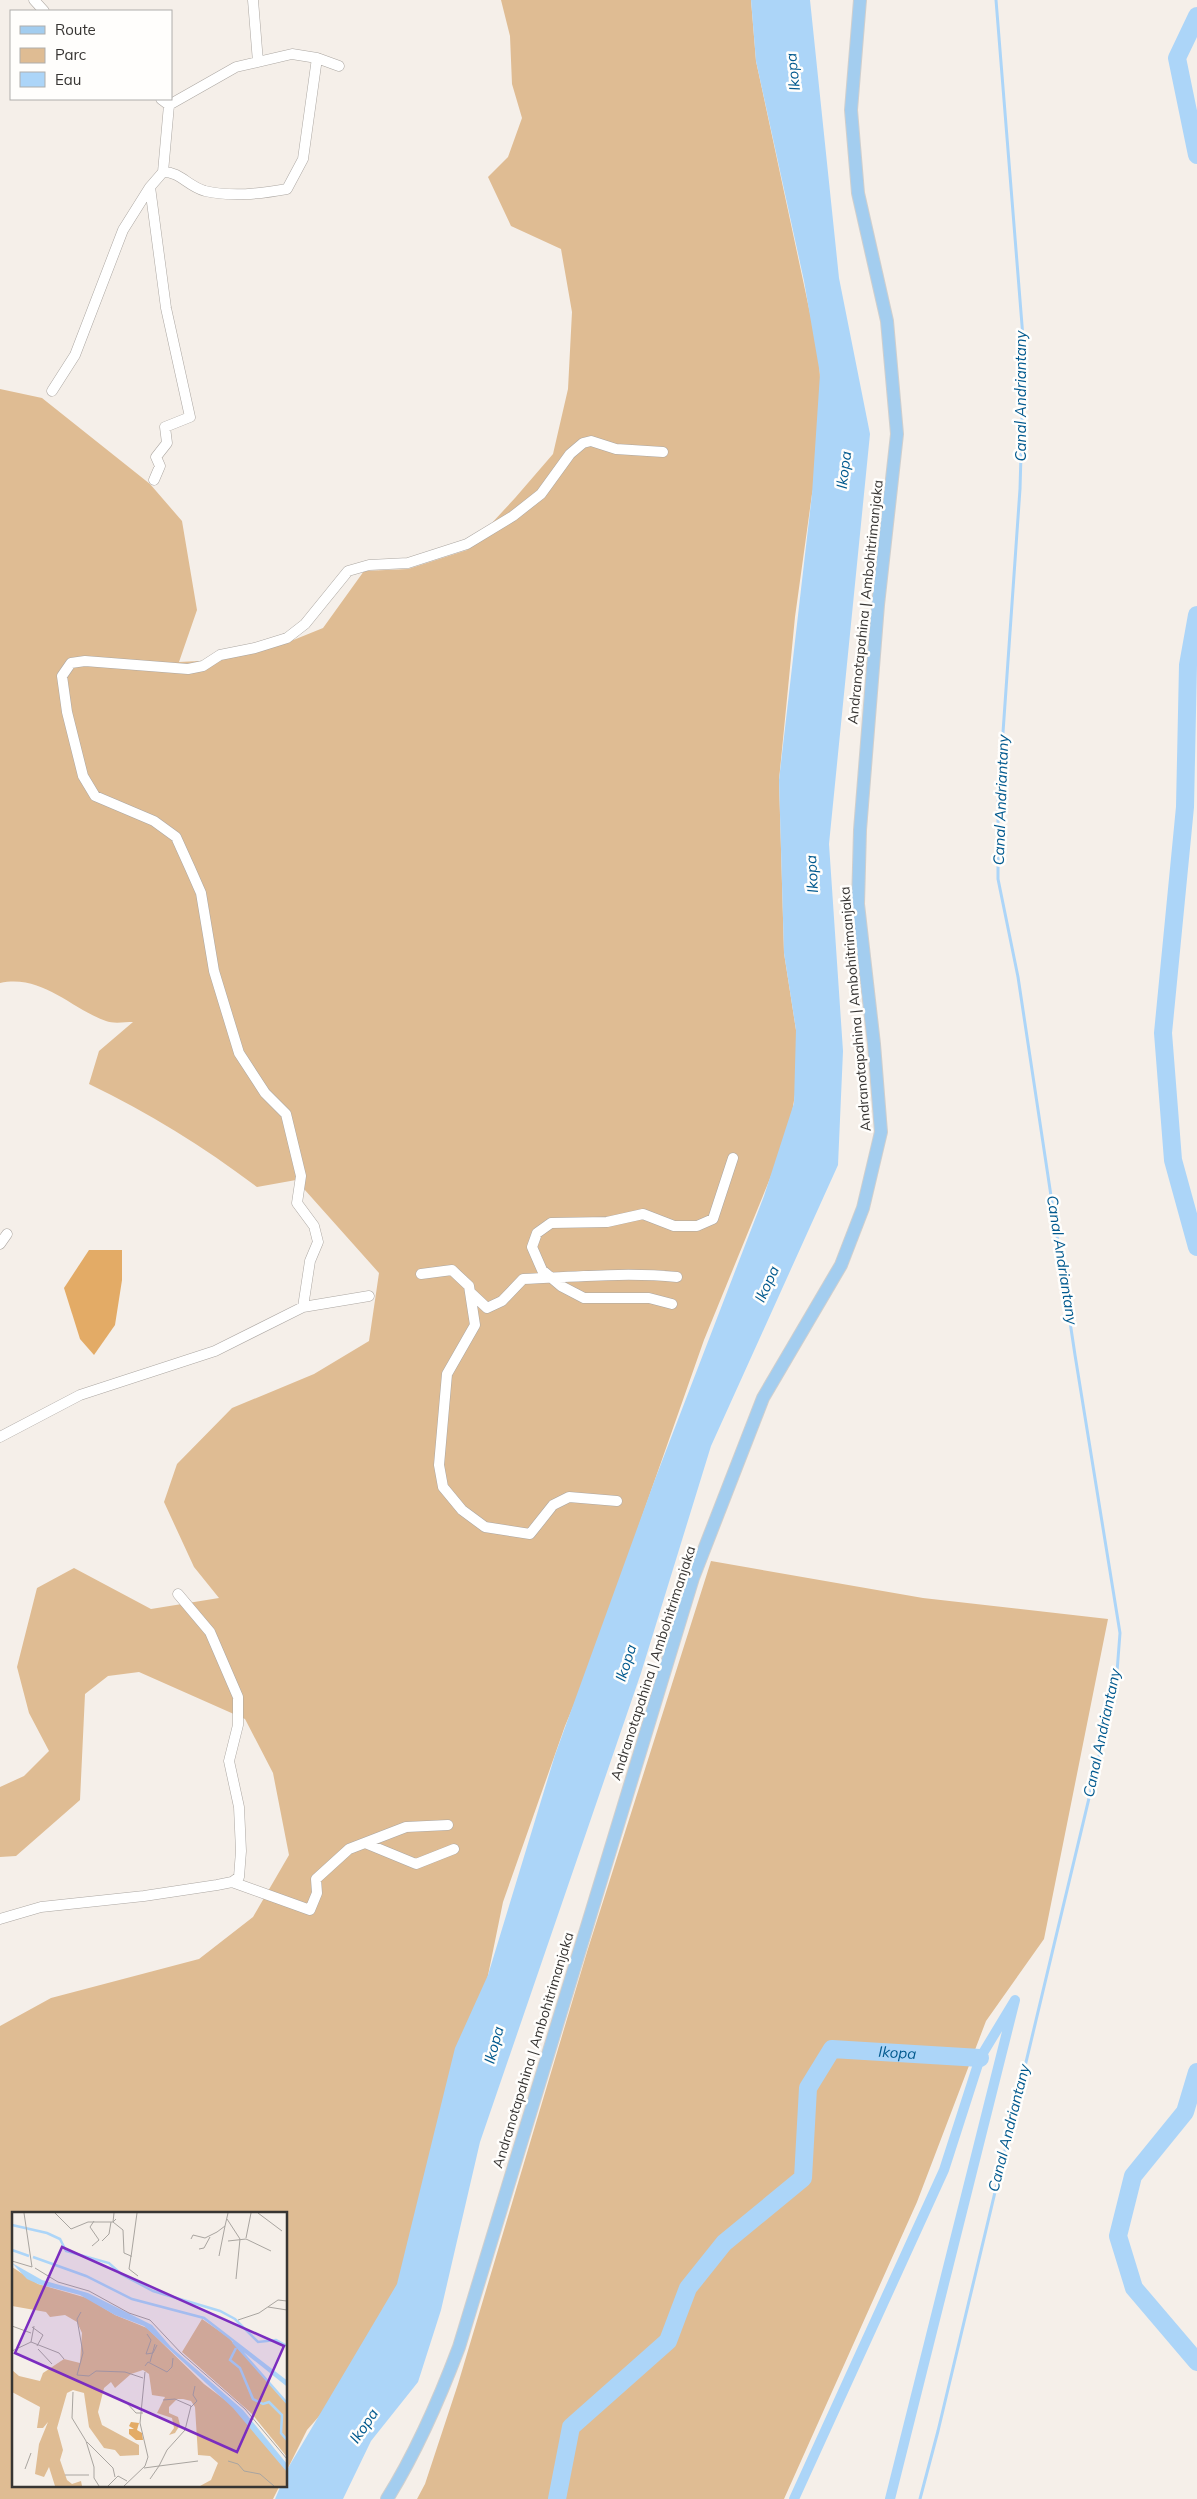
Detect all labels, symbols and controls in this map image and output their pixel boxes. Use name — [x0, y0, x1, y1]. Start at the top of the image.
legend — [10, 10, 172, 100]
text: Route — [55, 20, 96, 39]
text: Parc — [55, 45, 86, 64]
water label: Ikopa — [781, 52, 804, 92]
text: Eau — [55, 70, 81, 89]
water label: Canal Andriantany — [1011, 330, 1030, 461]
water label: Ikopa — [832, 450, 855, 490]
street label: Andranotapahina | Ambohitrimanjaka — [843, 479, 887, 725]
water label: Canal Andriantany — [989, 733, 1012, 866]
water label: Ikopa — [801, 855, 822, 893]
street label: Andranotapahina | Ambohitrimanjaka — [835, 886, 875, 1132]
water label: Canal Andriantany — [1043, 1194, 1082, 1327]
water label: Ikopa — [750, 1263, 783, 1305]
street label: Andranotapahina | Ambohitrimanjaka — [606, 1543, 700, 1783]
water label: Ikopa — [611, 1642, 640, 1684]
water label: Canal Andriantany — [1079, 1666, 1125, 1799]
street label: Andranotapahina | Ambohitrimanjaka — [488, 1930, 578, 2170]
water label: Ikopa — [479, 2024, 508, 2066]
water label: Ikopa — [878, 2042, 917, 2063]
water label: Canal Andriantany — [983, 2061, 1034, 2194]
inset map — [12, 2212, 288, 2486]
water label: Ikopa — [345, 2405, 382, 2447]

